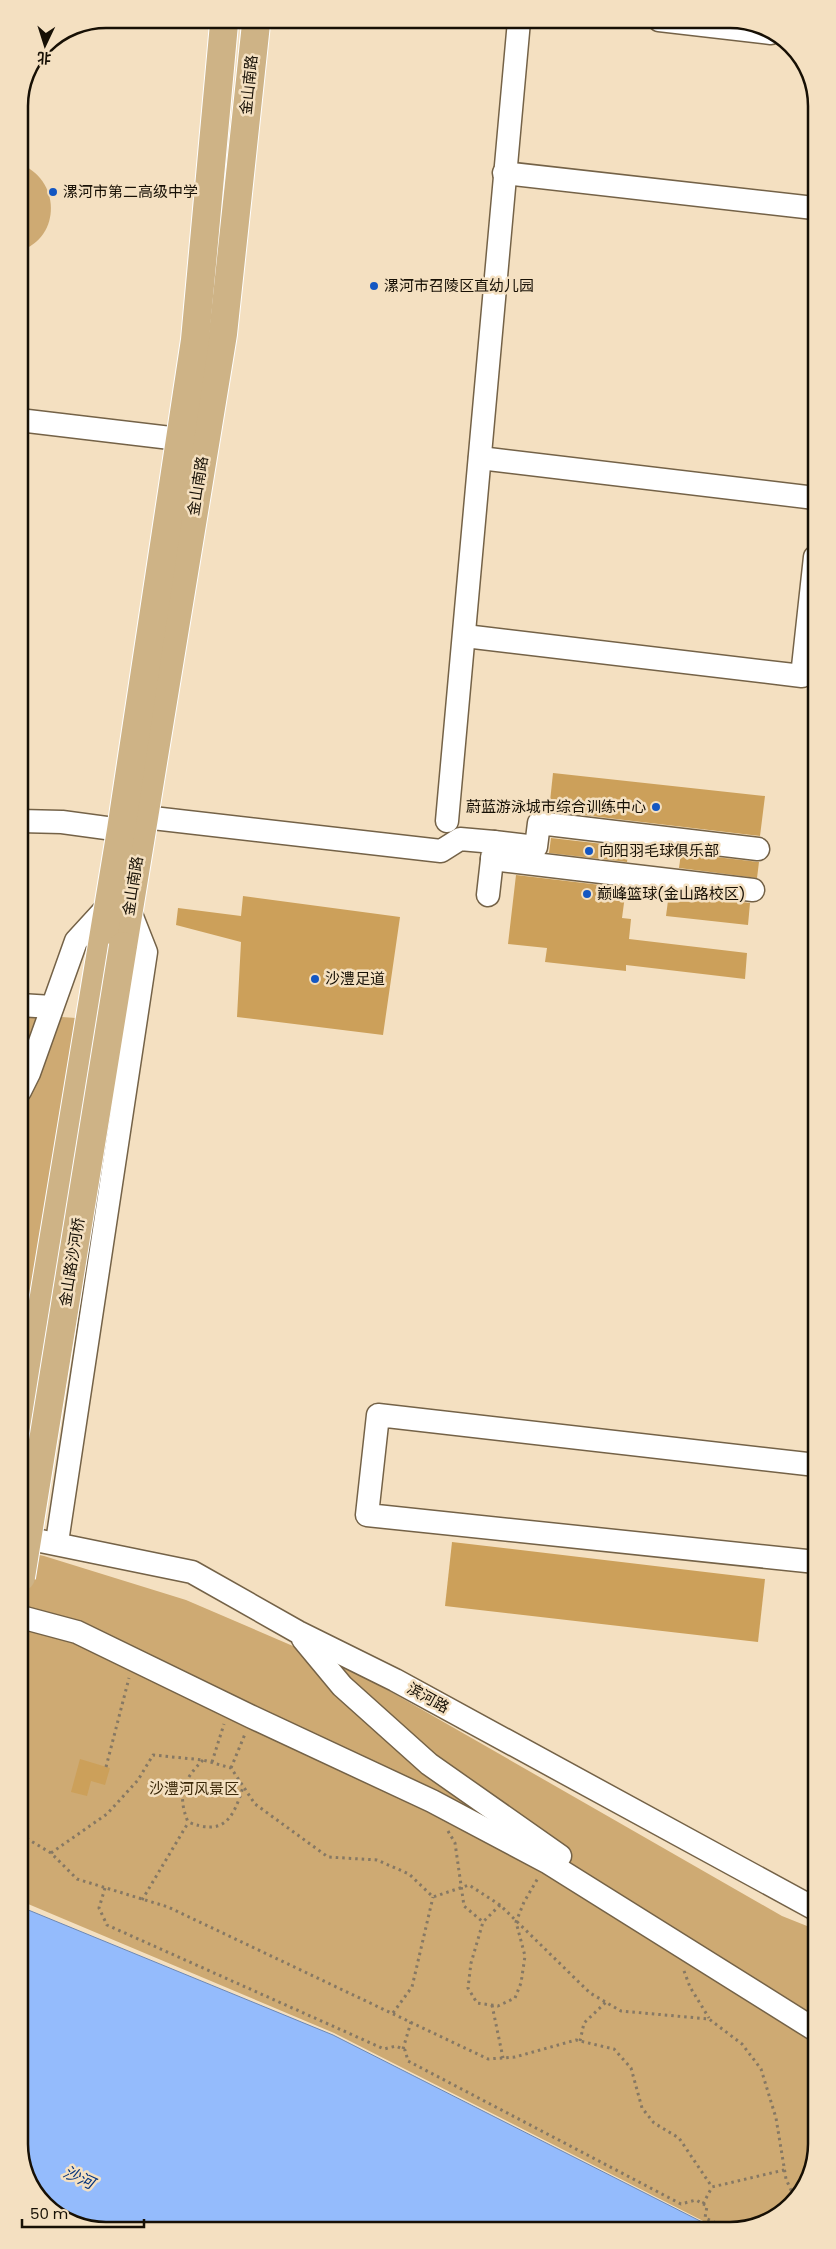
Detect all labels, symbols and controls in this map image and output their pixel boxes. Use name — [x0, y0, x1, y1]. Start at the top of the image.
north arrow — [20, 20, 70, 70]
text: 北 — [36, 48, 52, 68]
street label: 金山南路 — [235, 54, 262, 116]
place label: 漯河市第二高级中学 — [63, 181, 198, 202]
marker: 漯河市第二高级中学 — [47, 186, 59, 198]
place label: 漯河市召陵区直幼儿园 — [384, 275, 534, 296]
marker: 漯河市召陵区直幼儿园 — [368, 280, 380, 292]
street label: 金山南路 — [182, 455, 213, 517]
place label: 蔚蓝游泳城市综合训练中心 — [466, 796, 646, 817]
marker: 蔚蓝游泳城市综合训练中心 — [650, 801, 662, 813]
place label: 向阳羽毛球俱乐部 — [599, 840, 719, 861]
marker: 向阳羽毛球俱乐部 — [583, 845, 595, 857]
street label: 金山南路 — [117, 855, 148, 917]
place label: 巅峰篮球(金山路校区) — [597, 883, 746, 904]
marker: 巅峰篮球(金山路校区) — [581, 888, 593, 900]
place label: 沙澧足道 — [325, 968, 385, 989]
marker: 沙澧足道 — [309, 973, 321, 985]
street label: 金山路沙河桥 — [54, 1216, 89, 1308]
street label: 滨河路 — [403, 1677, 453, 1718]
park label: 沙澧河风景区 — [149, 1778, 239, 1799]
water label: 沙河 — [59, 2160, 101, 2196]
scale bar — [22, 2196, 145, 2228]
text: 50 m — [30, 2203, 68, 2224]

